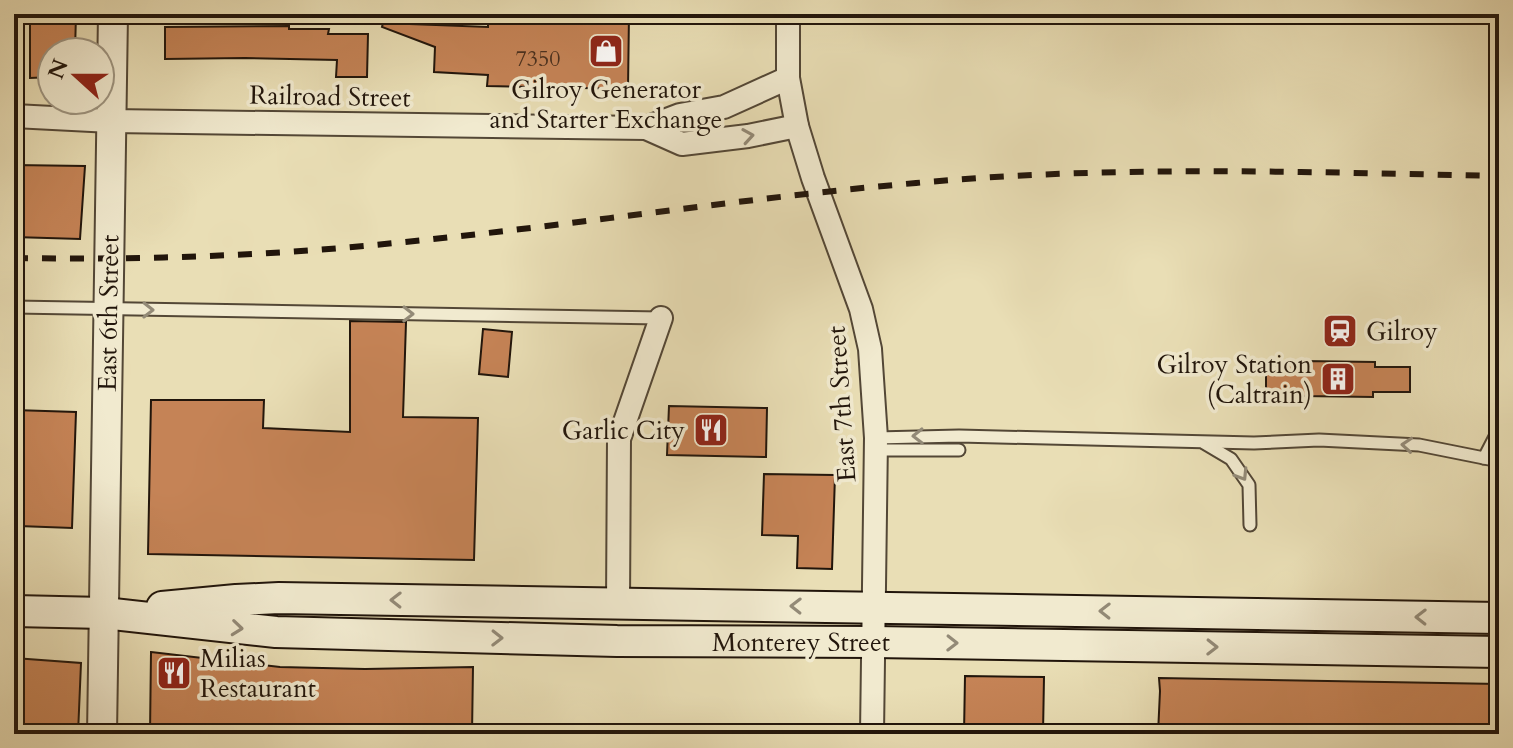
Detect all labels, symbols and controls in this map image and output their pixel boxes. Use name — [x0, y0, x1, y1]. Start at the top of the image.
shop icon: Gilroy Generator and Starter Exchange — [587, 32, 625, 70]
north arrow — [36, 36, 116, 116]
house number: 7350 — [515, 44, 561, 74]
text: N — [41, 55, 76, 83]
place label: Gilroy Generator and Starter Exchange — [490, 72, 722, 137]
street label: Railroad Street — [249, 78, 411, 115]
one-way arrow — [741, 128, 755, 145]
street label: East 6th Street — [90, 234, 127, 392]
one-way arrow — [142, 301, 155, 319]
one-way arrow — [402, 305, 415, 323]
station icon: Gilroy — [1321, 312, 1359, 350]
place label: Gilroy — [1366, 314, 1438, 349]
street label: East 7th Street — [819, 325, 864, 483]
place label: Gilroy Station (Caltrain) — [1156, 347, 1312, 412]
building icon: Gilroy Station (Caltrain) — [1319, 360, 1357, 398]
restaurant icon: Garlic City — [692, 411, 730, 449]
place label: Garlic City — [562, 413, 685, 448]
one-way arrow — [911, 428, 924, 445]
one-way arrow — [1400, 437, 1413, 454]
one-way arrow — [1232, 466, 1247, 481]
one-way arrow — [389, 591, 402, 609]
one-way arrow — [789, 597, 802, 615]
one-way arrow — [1098, 602, 1111, 620]
one-way arrow — [1414, 608, 1427, 625]
one-way arrow — [231, 620, 244, 637]
street label: Monterey Street — [712, 625, 890, 660]
one-way arrow — [491, 629, 504, 646]
one-way arrow — [946, 634, 959, 652]
one-way arrow — [1206, 639, 1219, 656]
place label: Milias Restaurant — [200, 641, 316, 706]
restaurant icon: Milias Restaurant — [155, 654, 193, 692]

